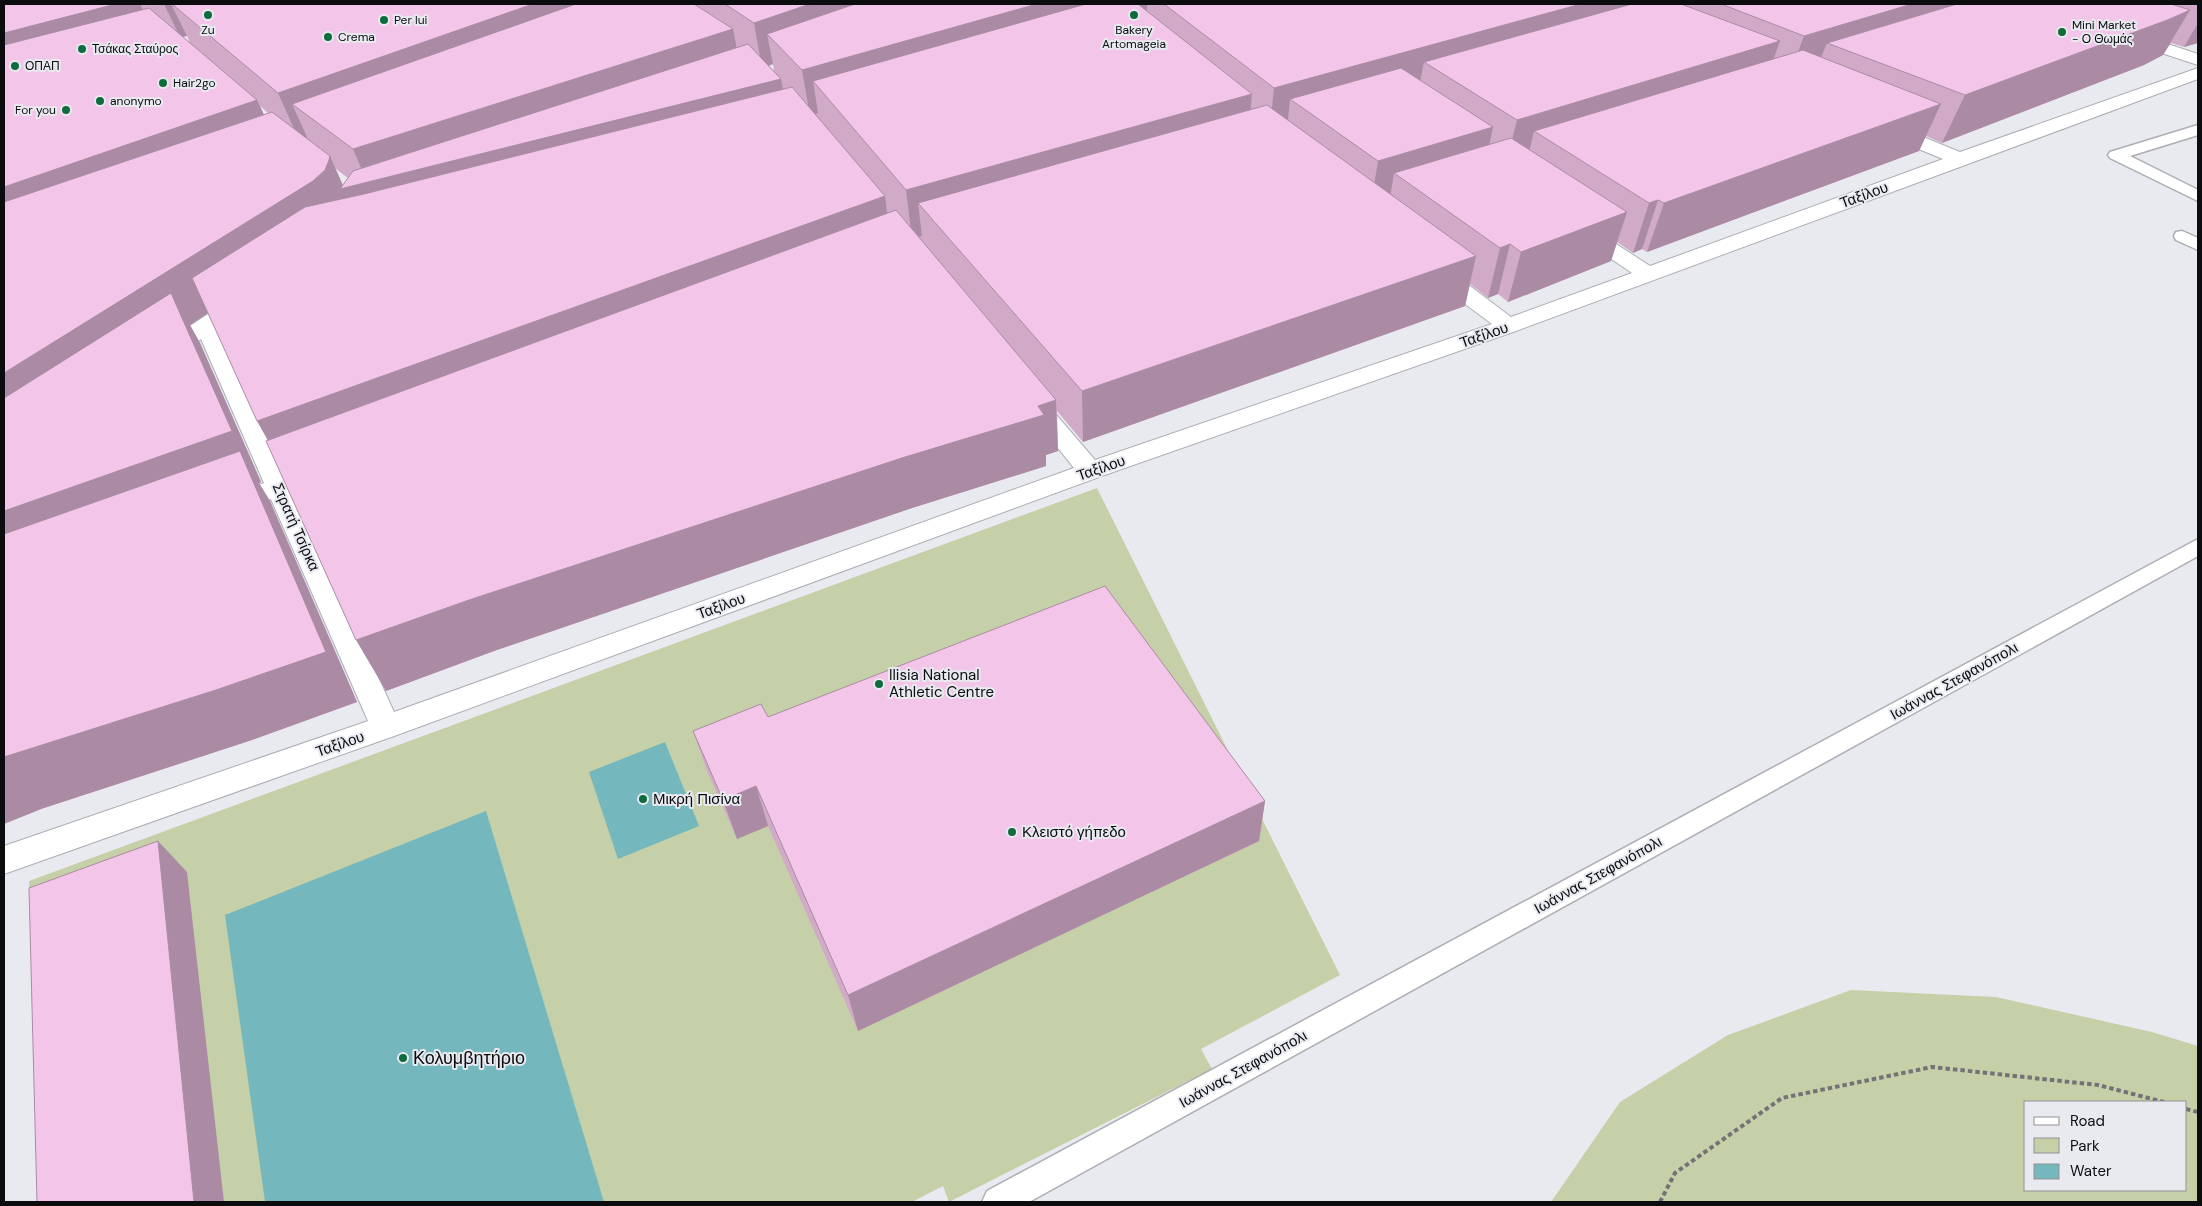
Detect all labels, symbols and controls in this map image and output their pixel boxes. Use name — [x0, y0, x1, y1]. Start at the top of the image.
marker: Zu — [202, 9, 214, 21]
marker: Bakery Artomageia — [1128, 9, 1140, 21]
place label: Per lui — [394, 12, 428, 28]
marker: Per lui — [378, 14, 390, 26]
place label: Mini Market - Ο Θωμάς — [2072, 17, 2136, 47]
place label: Zu — [201, 22, 215, 38]
place label: Bakery Artomageia — [1102, 22, 1166, 52]
marker: Mini Market - Ο Θωμάς — [2056, 26, 2068, 38]
place label: Crema — [338, 29, 375, 45]
marker: Crema — [322, 31, 334, 43]
place label: Τσάκας Σταύρος — [92, 41, 179, 57]
marker: Τσάκας Σταύρος — [76, 43, 88, 55]
place label: ΟΠΑΠ — [25, 58, 60, 74]
marker: ΟΠΑΠ — [9, 60, 21, 72]
place label: Hair2go — [173, 75, 216, 91]
marker: Hair2go — [157, 77, 169, 89]
place label: anonymo — [110, 93, 162, 109]
marker: anonymo — [94, 95, 106, 107]
place label: For you — [15, 102, 56, 118]
marker: For you — [60, 104, 72, 116]
street label: Ταξίλου — [1837, 177, 1891, 213]
street label: Ταξίλου — [1457, 317, 1511, 353]
street label: Ταξίλου — [1074, 450, 1128, 486]
street label: Στρατή Τσίρκα — [268, 480, 324, 575]
street label: Ταξίλου — [694, 588, 748, 624]
street label: Ιωάννας Στεφανόπολι — [1886, 637, 2022, 725]
place label: Ilisia National Athletic Centre — [889, 665, 994, 702]
marker: Ilisia National Athletic Centre — [873, 678, 885, 690]
street label: Ταξίλου — [313, 726, 367, 762]
place label: Μικρή Πισίνα — [653, 789, 740, 809]
marker: Μικρή Πισίνα — [637, 793, 649, 805]
place label: Κλειστό γήπεδο — [1022, 822, 1126, 842]
marker: Κλειστό γήπεδο — [1006, 826, 1018, 838]
street label: Ιωάννας Στεφανόπολι — [1530, 831, 1666, 919]
street label: Ιωάννας Στεφανόπολι — [1175, 1025, 1311, 1113]
place label: Κολυμβητήριο — [413, 1046, 525, 1070]
marker: Κολυμβητήριο — [397, 1052, 409, 1064]
legend — [2024, 1101, 2187, 1191]
text: Road — [2070, 1111, 2105, 1131]
text: Park — [2070, 1136, 2100, 1156]
text: Water — [2070, 1161, 2112, 1181]

